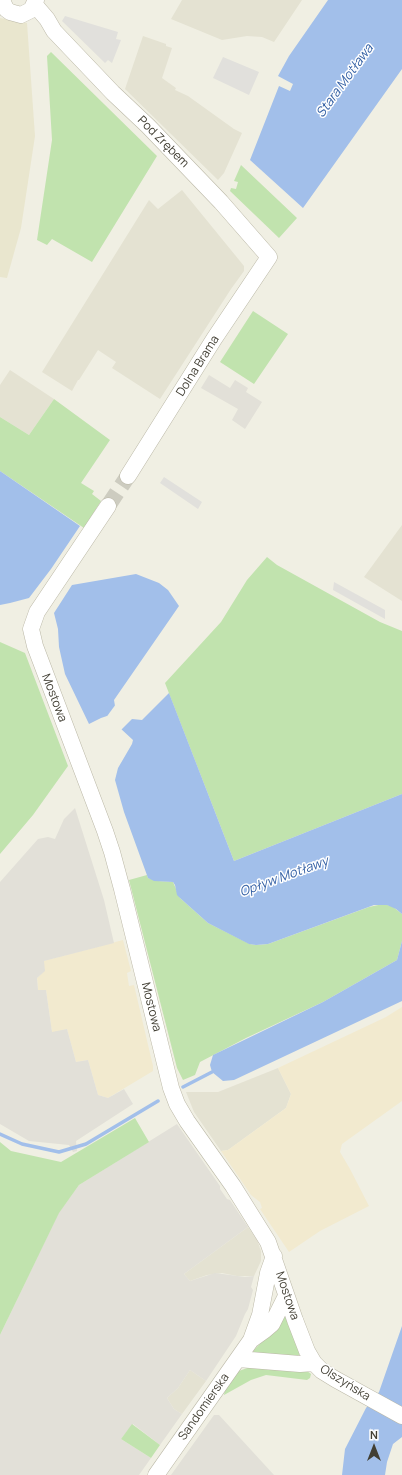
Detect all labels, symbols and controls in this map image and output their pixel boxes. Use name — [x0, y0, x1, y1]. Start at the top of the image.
water label: Stara Motława — [313, 41, 377, 121]
street label: Pod Zrębem — [134, 113, 192, 171]
street label: Dolna Brama — [174, 333, 222, 399]
street label: Mostowa — [38, 672, 70, 724]
water label: Opływ Motławy — [237, 854, 331, 900]
street label: Mostowa — [138, 981, 164, 1033]
street label: Mostowa — [272, 1270, 302, 1322]
street label: Olszyńska — [317, 1362, 373, 1404]
street label: Sandomierska — [176, 1371, 232, 1443]
north arrow — [354, 1427, 394, 1467]
text: N — [370, 1427, 378, 1442]

